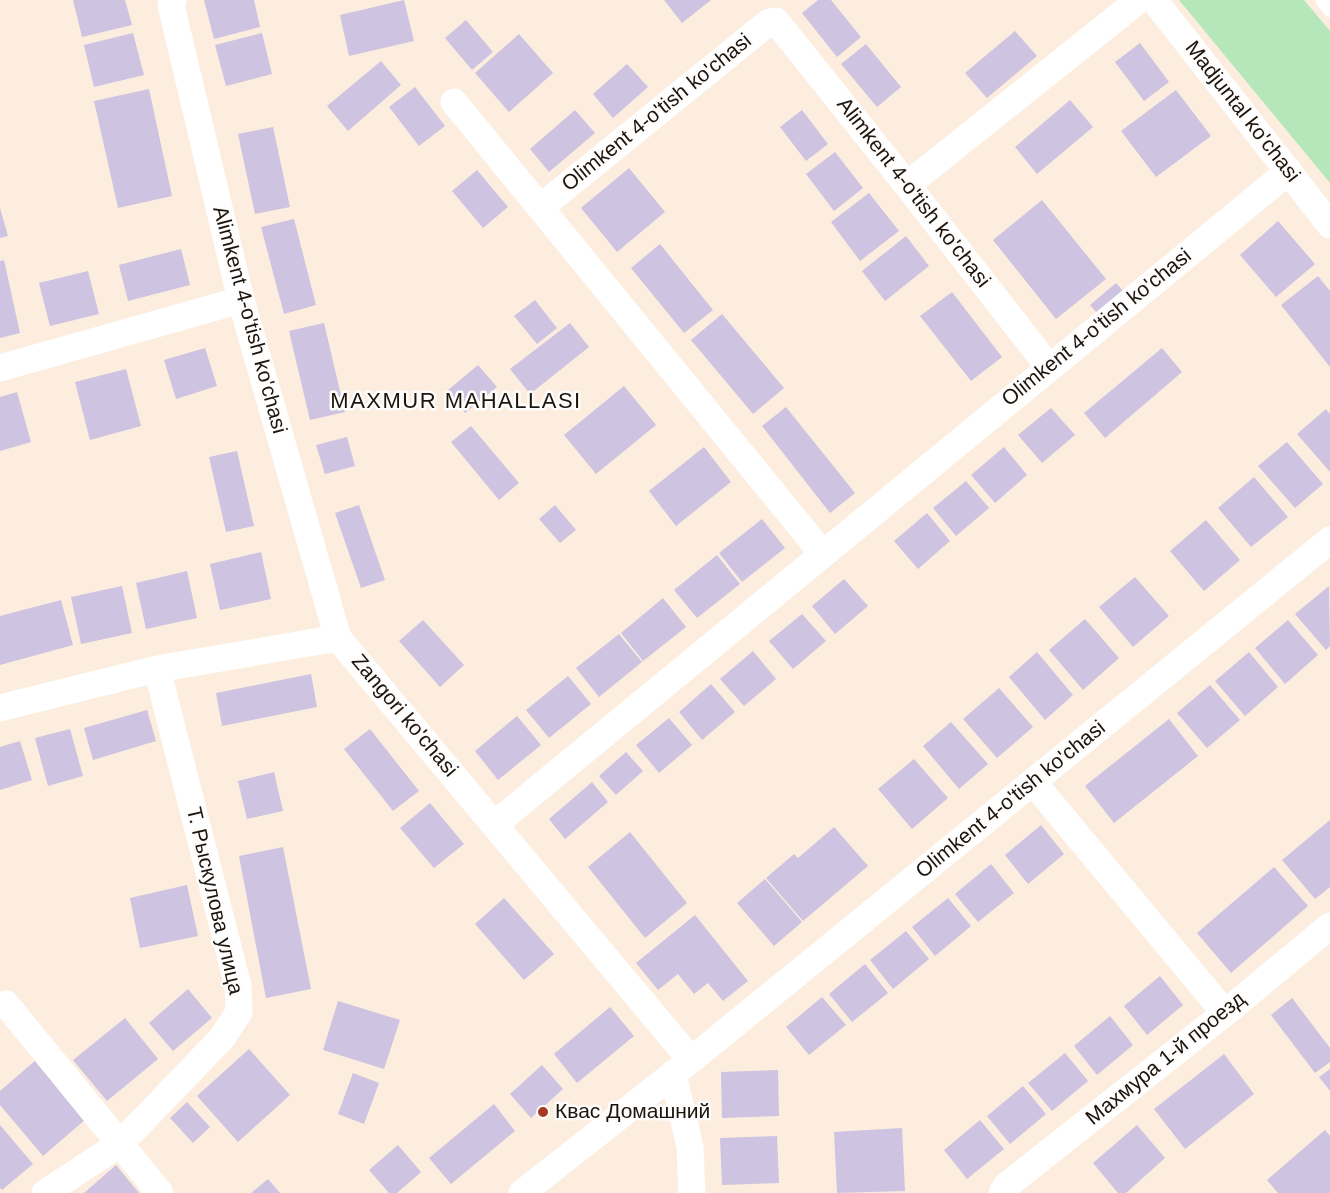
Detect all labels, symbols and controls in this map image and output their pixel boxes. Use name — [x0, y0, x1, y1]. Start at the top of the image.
street label: Olimkent 4-o'tish ko'chasi — [557, 29, 757, 197]
street label: Madjuntal ko'chasi — [1179, 36, 1305, 188]
street label: Alimkent 4-o'tish ko'chasi — [831, 93, 995, 293]
street label: Alimkent 4-o'tish ko'chasi — [206, 204, 292, 436]
street label: Olimkent 4-o'tish ko'chasi — [997, 244, 1197, 412]
district label: MAXMUR MAHALLASI — [330, 389, 582, 415]
street label: Zangori ko'chasi — [345, 650, 463, 782]
street label: Olimkent 4-o'tish ko'chasi — [911, 716, 1111, 884]
street label: Т. Рыскулова улица — [180, 805, 248, 997]
street label: Махмура 1-й проезд — [1081, 987, 1251, 1131]
place label: Квас Домашний — [555, 1099, 710, 1125]
marker: Квас Домашний — [536, 1105, 550, 1119]

